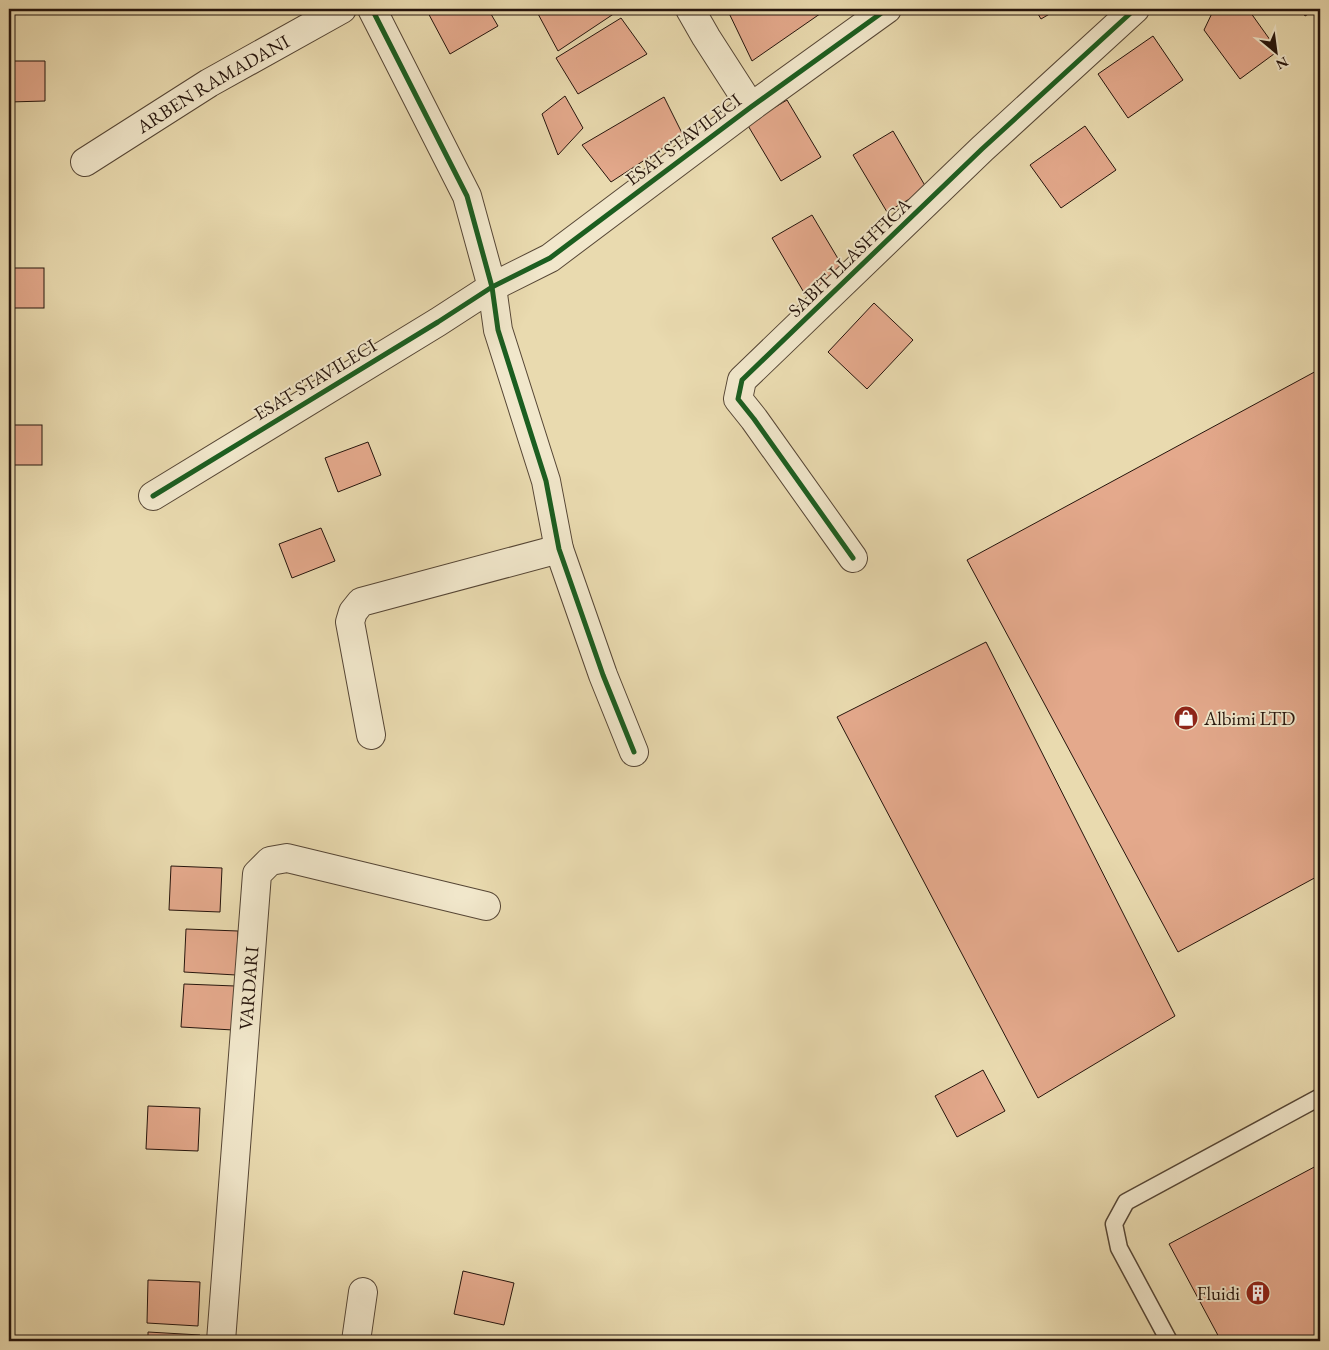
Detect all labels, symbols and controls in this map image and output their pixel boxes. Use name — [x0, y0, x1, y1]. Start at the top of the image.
north arrow — [1252, 28, 1302, 78]
street label: ARBEN RAMADANI — [131, 29, 294, 140]
text: N — [1272, 53, 1292, 74]
street label: ESAT STAVILECI — [620, 87, 747, 191]
street label: SABIT LLASHTICA — [783, 192, 917, 322]
street label: ESAT STAVILECI — [249, 333, 382, 426]
shop icon: Albimi LTD — [1173, 705, 1199, 731]
place label: Albimi LTD — [1203, 706, 1295, 731]
street label: VARDARI — [233, 945, 264, 1031]
building icon: Fluidi — [1245, 1280, 1271, 1306]
place label: Fluidi — [1197, 1281, 1240, 1306]

